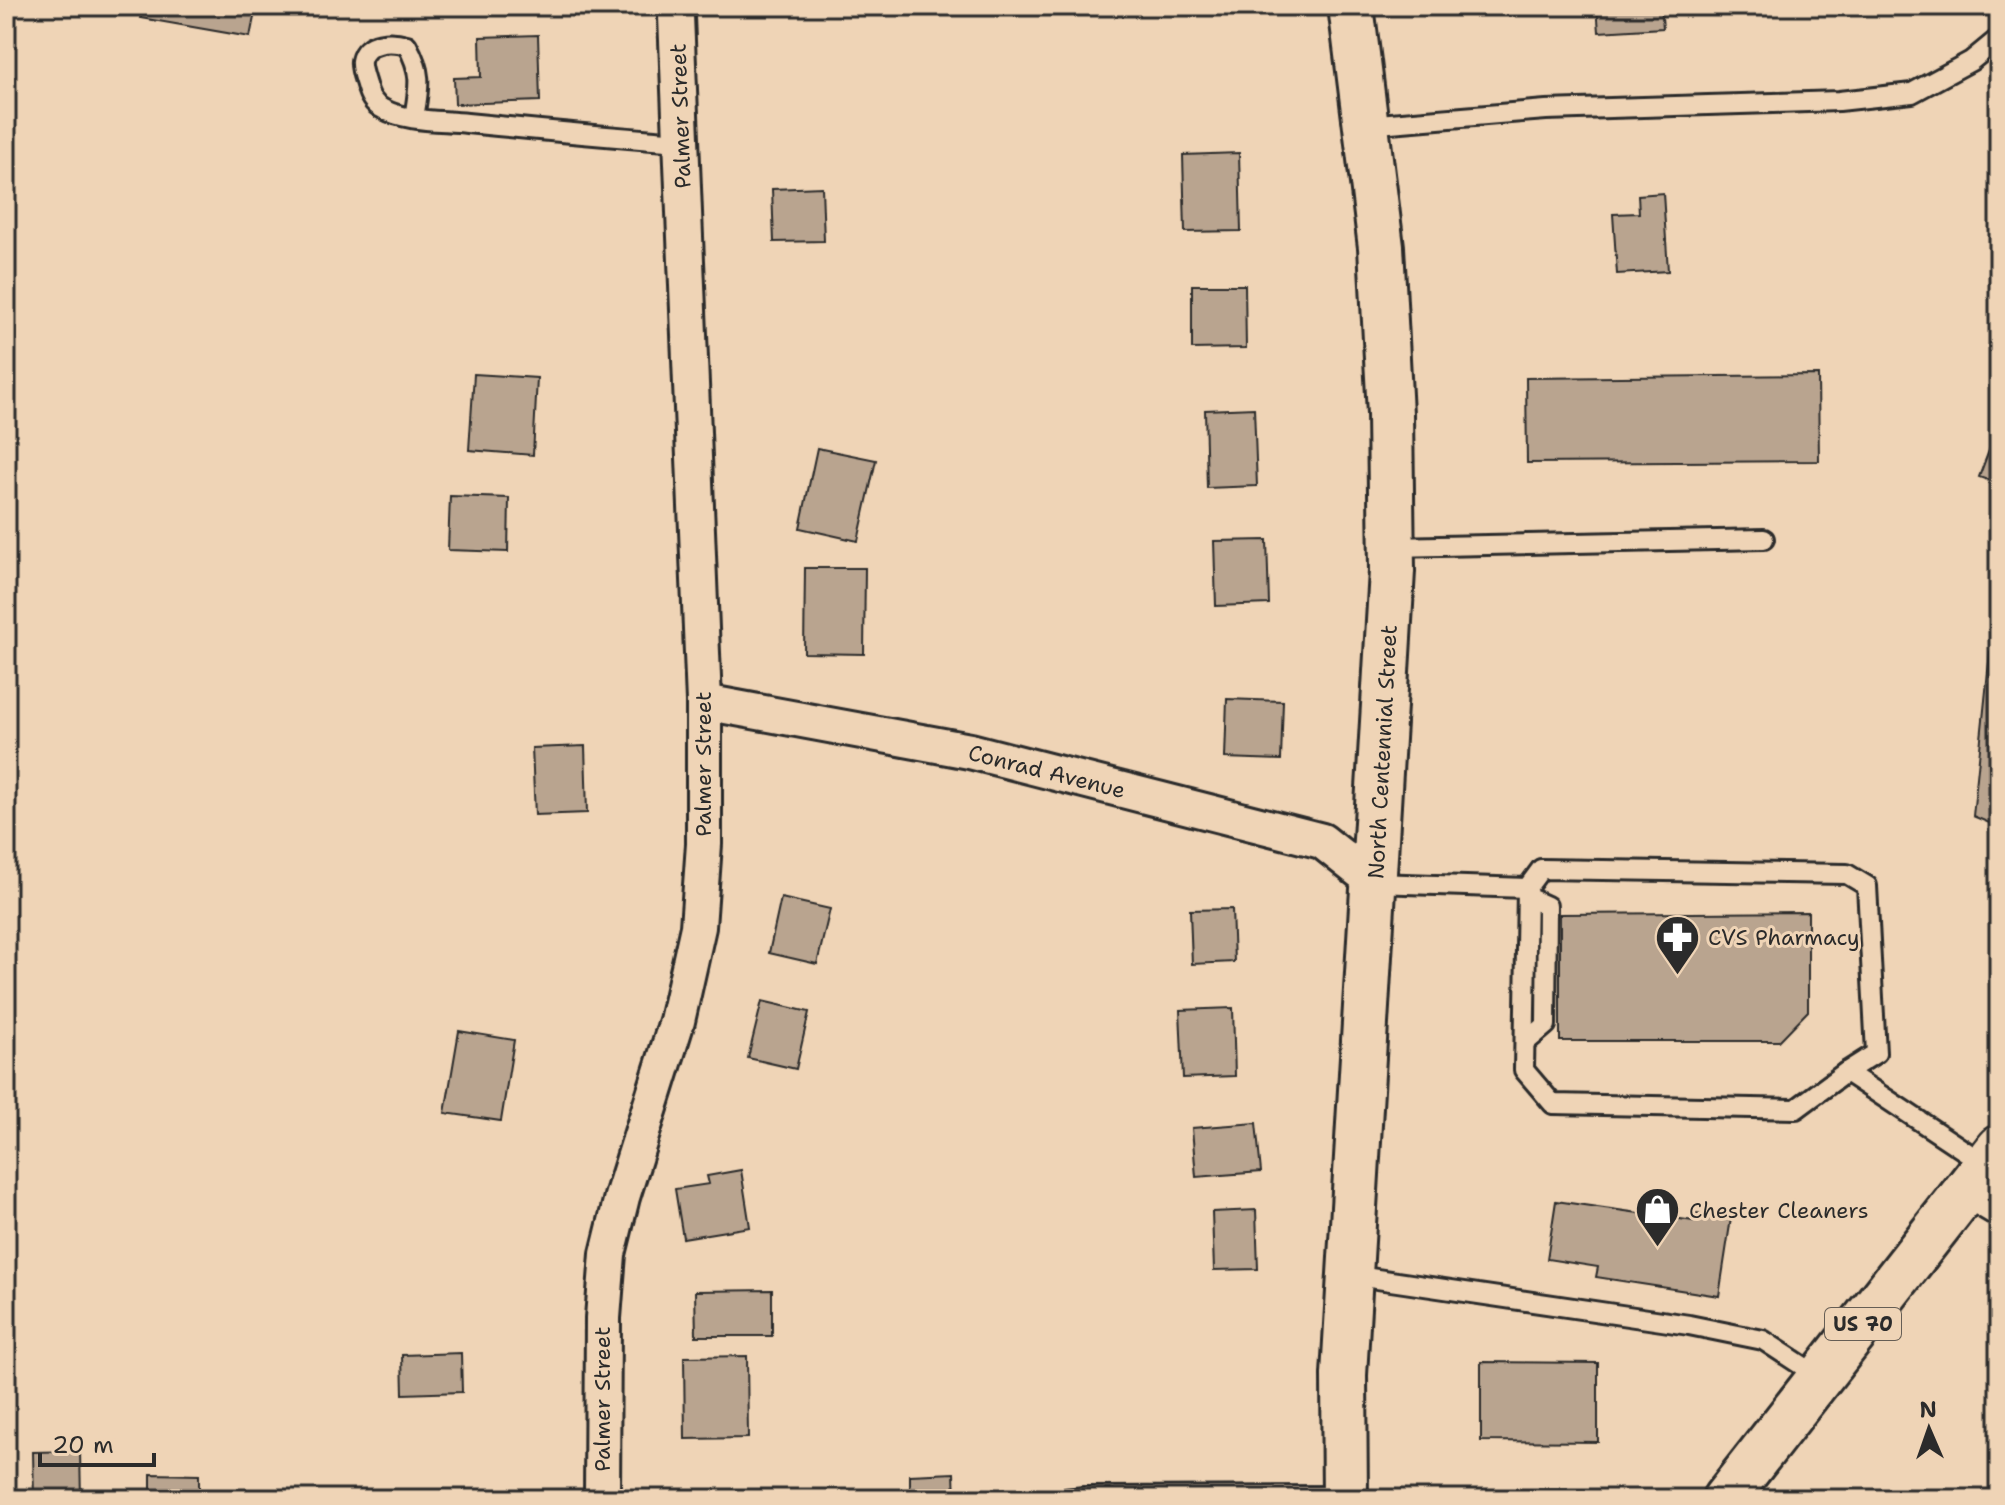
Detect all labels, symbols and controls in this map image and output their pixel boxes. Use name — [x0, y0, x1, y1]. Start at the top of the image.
street label: Palmer Street — [663, 43, 698, 189]
street label: North Centennial Street — [1361, 624, 1404, 880]
street label: Palmer Street — [689, 691, 718, 837]
street label: Conrad Avenue — [965, 738, 1128, 805]
pharmacy icon: CVS Pharmacy — [1653, 913, 1701, 976]
place label: CVS Pharmacy — [1708, 923, 1860, 952]
shop icon: Chester Cleaners — [1634, 1186, 1682, 1249]
place label: Chester Cleaners — [1689, 1196, 1869, 1225]
road number: US 70 — [1825, 1308, 1901, 1340]
street label: Palmer Street — [588, 1326, 617, 1472]
north arrow — [1889, 1389, 1969, 1469]
text: N — [1919, 1395, 1938, 1424]
scale bar — [40, 1417, 154, 1467]
text: 20 m — [52, 1429, 114, 1461]

